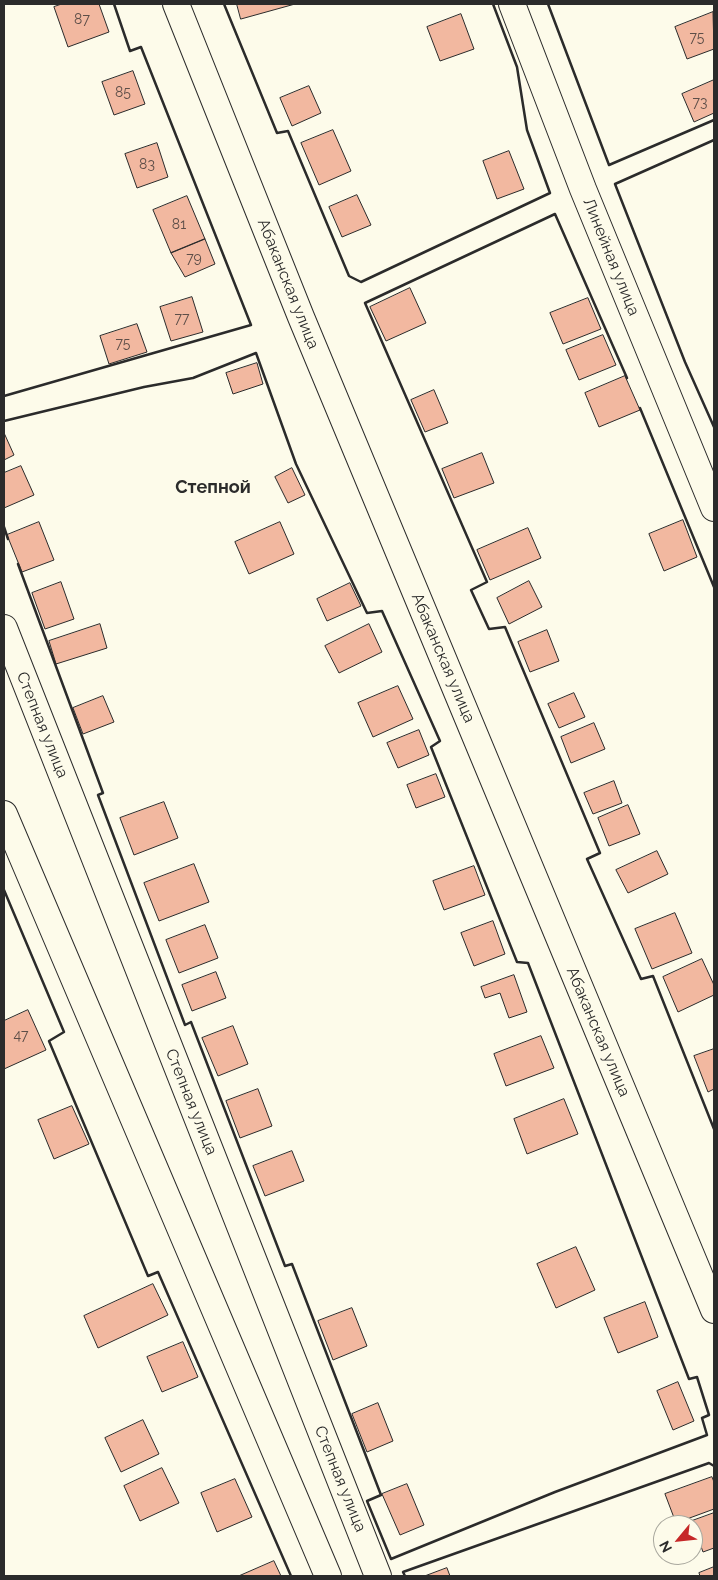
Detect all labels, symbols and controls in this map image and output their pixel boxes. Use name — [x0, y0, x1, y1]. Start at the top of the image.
house number: 87 — [74, 12, 90, 28]
house number: 75 — [690, 30, 704, 46]
house number: 85 — [115, 85, 131, 101]
house number: 73 — [693, 95, 707, 111]
house number: 83 — [139, 157, 155, 173]
street label: Линейная улица — [579, 195, 643, 319]
street label: Абаканская улица — [253, 216, 323, 352]
house number: 81 — [172, 217, 186, 233]
house number: 79 — [186, 251, 202, 267]
house number: 77 — [175, 311, 189, 327]
house number: 75 — [116, 336, 130, 352]
district label: Степной — [175, 477, 251, 499]
street label: Абаканская улица — [407, 590, 479, 726]
street label: Степная улица — [12, 669, 72, 781]
street label: Абаканская улица — [562, 964, 634, 1100]
house number: 47 — [13, 1028, 29, 1044]
street label: Степная улица — [161, 1046, 221, 1158]
street label: Степная улица — [310, 1423, 370, 1535]
north arrow — [653, 1515, 703, 1565]
text: N — [656, 1538, 675, 1555]

